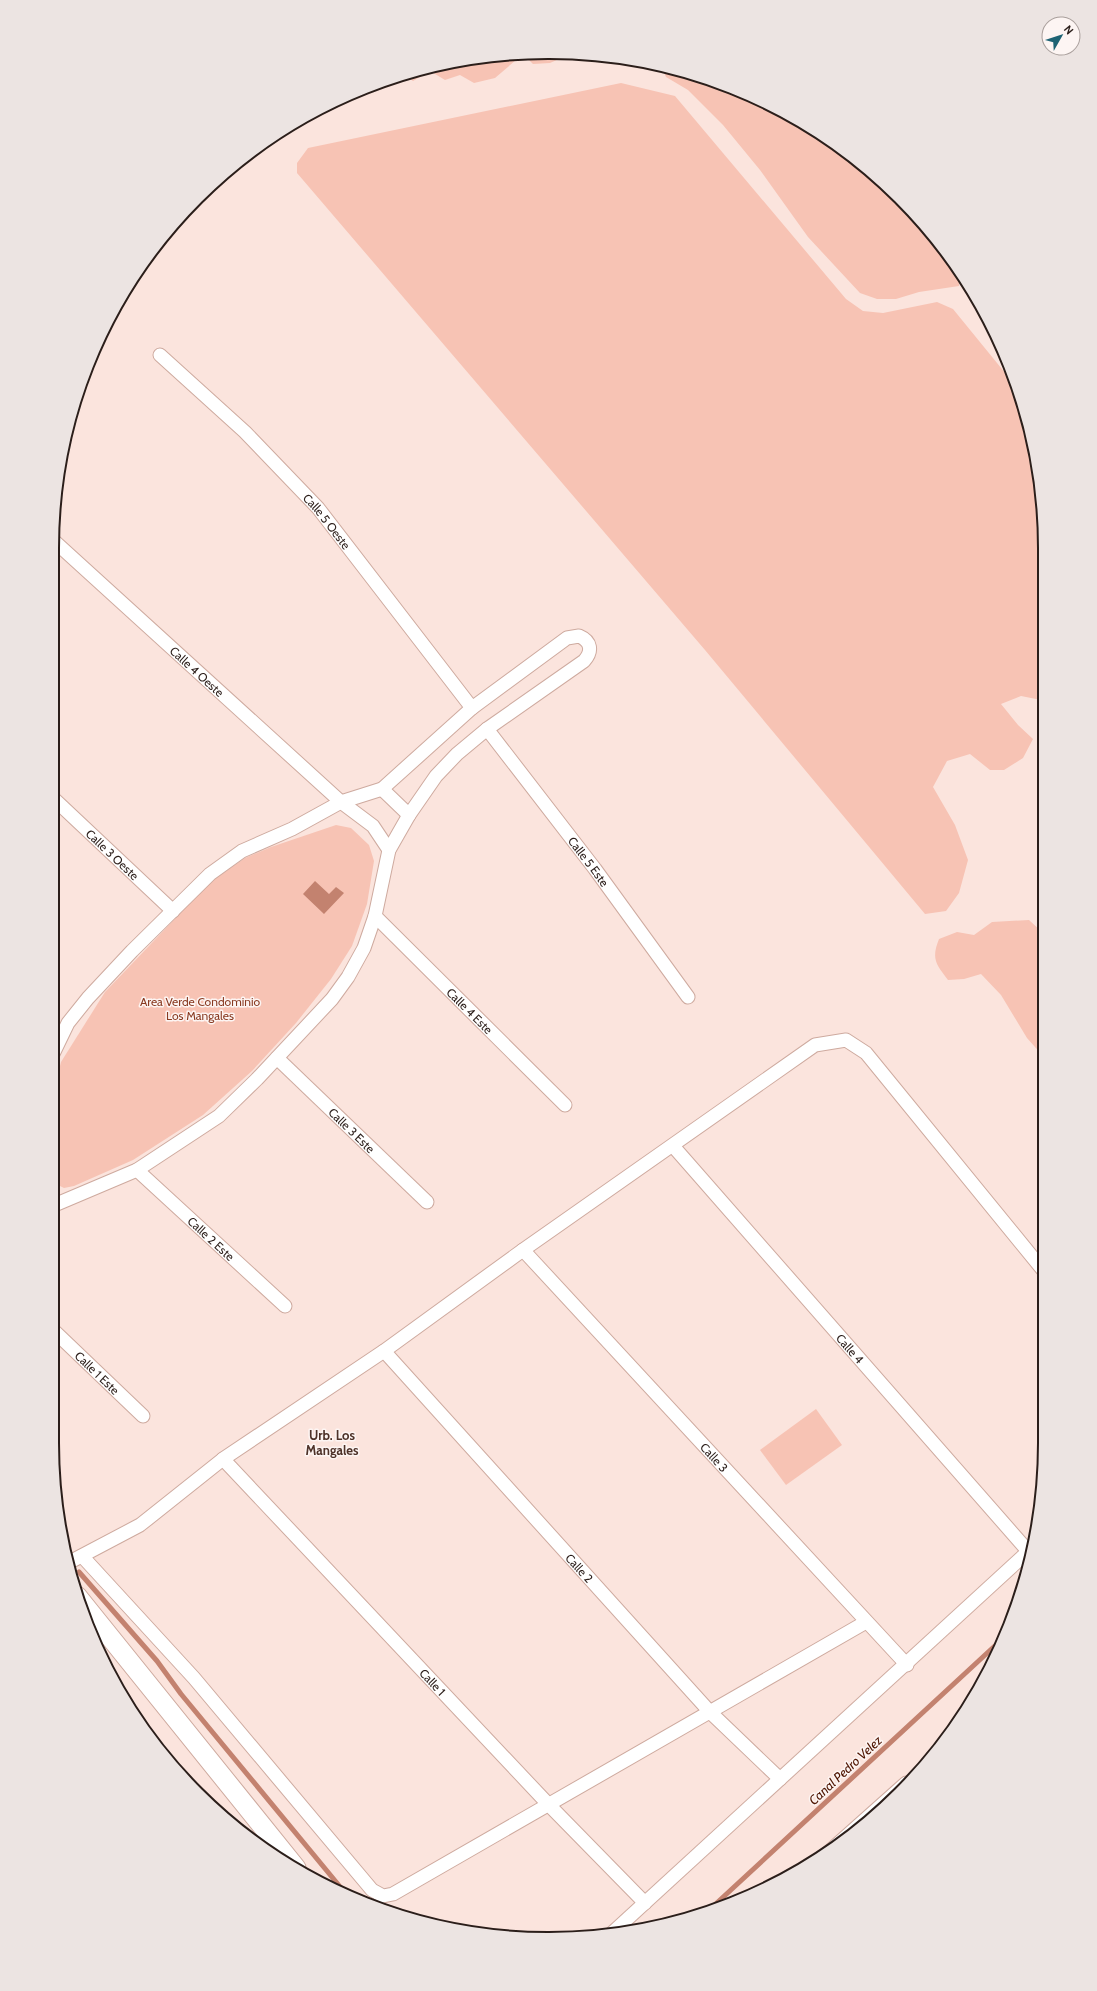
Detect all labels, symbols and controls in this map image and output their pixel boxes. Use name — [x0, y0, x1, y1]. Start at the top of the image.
north arrow — [1041, 16, 1081, 56]
text: N — [1061, 22, 1077, 37]
street label: Calle 5 Oeste — [300, 490, 354, 552]
street label: Calle 4 Oeste — [167, 643, 227, 700]
street label: Calle 3 Oeste — [83, 826, 142, 883]
street label: Calle 5 Este — [565, 833, 613, 889]
street label: Calle 4 Este — [444, 984, 496, 1037]
park label: Area Verde Condominio Los Mangales — [140, 994, 261, 1023]
street label: Calle 3 Este — [326, 1104, 378, 1156]
street label: Calle 2 Este — [185, 1213, 238, 1264]
street label: Calle 4 — [833, 1330, 867, 1366]
street label: Calle 1 Este — [72, 1348, 123, 1397]
district label: Urb. Los Mangales — [306, 1427, 359, 1458]
street label: Calle 3 — [697, 1439, 732, 1475]
street label: Calle 2 — [563, 1550, 597, 1585]
street label: Calle 1 — [417, 1665, 449, 1698]
water label: Canal Pedro Velez — [805, 1732, 885, 1808]

